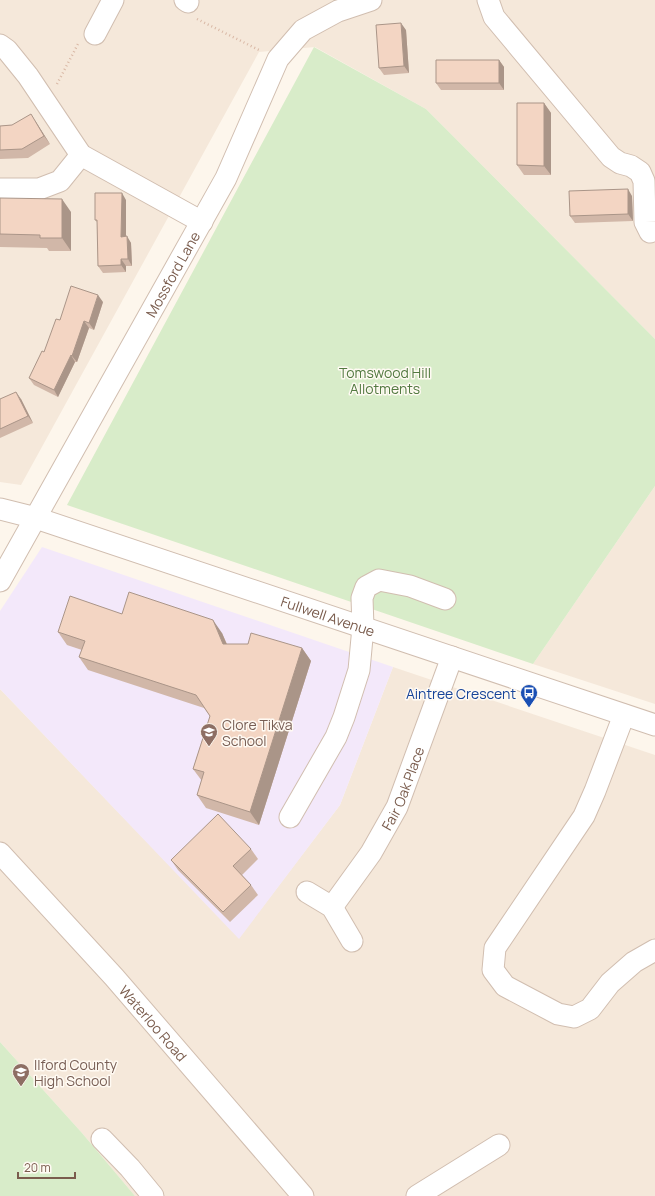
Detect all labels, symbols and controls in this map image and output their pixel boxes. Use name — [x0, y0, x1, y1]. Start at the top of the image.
street label: Mossford Lane — [141, 228, 204, 320]
park label: Tomswood Hill Allotments — [339, 363, 431, 398]
street label: Fullwell Avenue — [279, 591, 377, 640]
bus stop icon: Aintree Crescent — [519, 683, 539, 708]
place label: Aintree Crescent — [406, 684, 516, 703]
place label: Clore Tikva School — [222, 715, 293, 750]
school or university icon: Clore Tikva School — [199, 722, 219, 747]
street label: Fair Oak Place — [377, 744, 428, 833]
street label: Waterloo Road — [115, 981, 192, 1065]
place label: Ilford County High School — [34, 1055, 118, 1090]
school or university icon: Ilford County High School — [11, 1062, 31, 1087]
scale bar — [18, 1154, 75, 1180]
text: 20 m — [24, 1159, 51, 1176]

